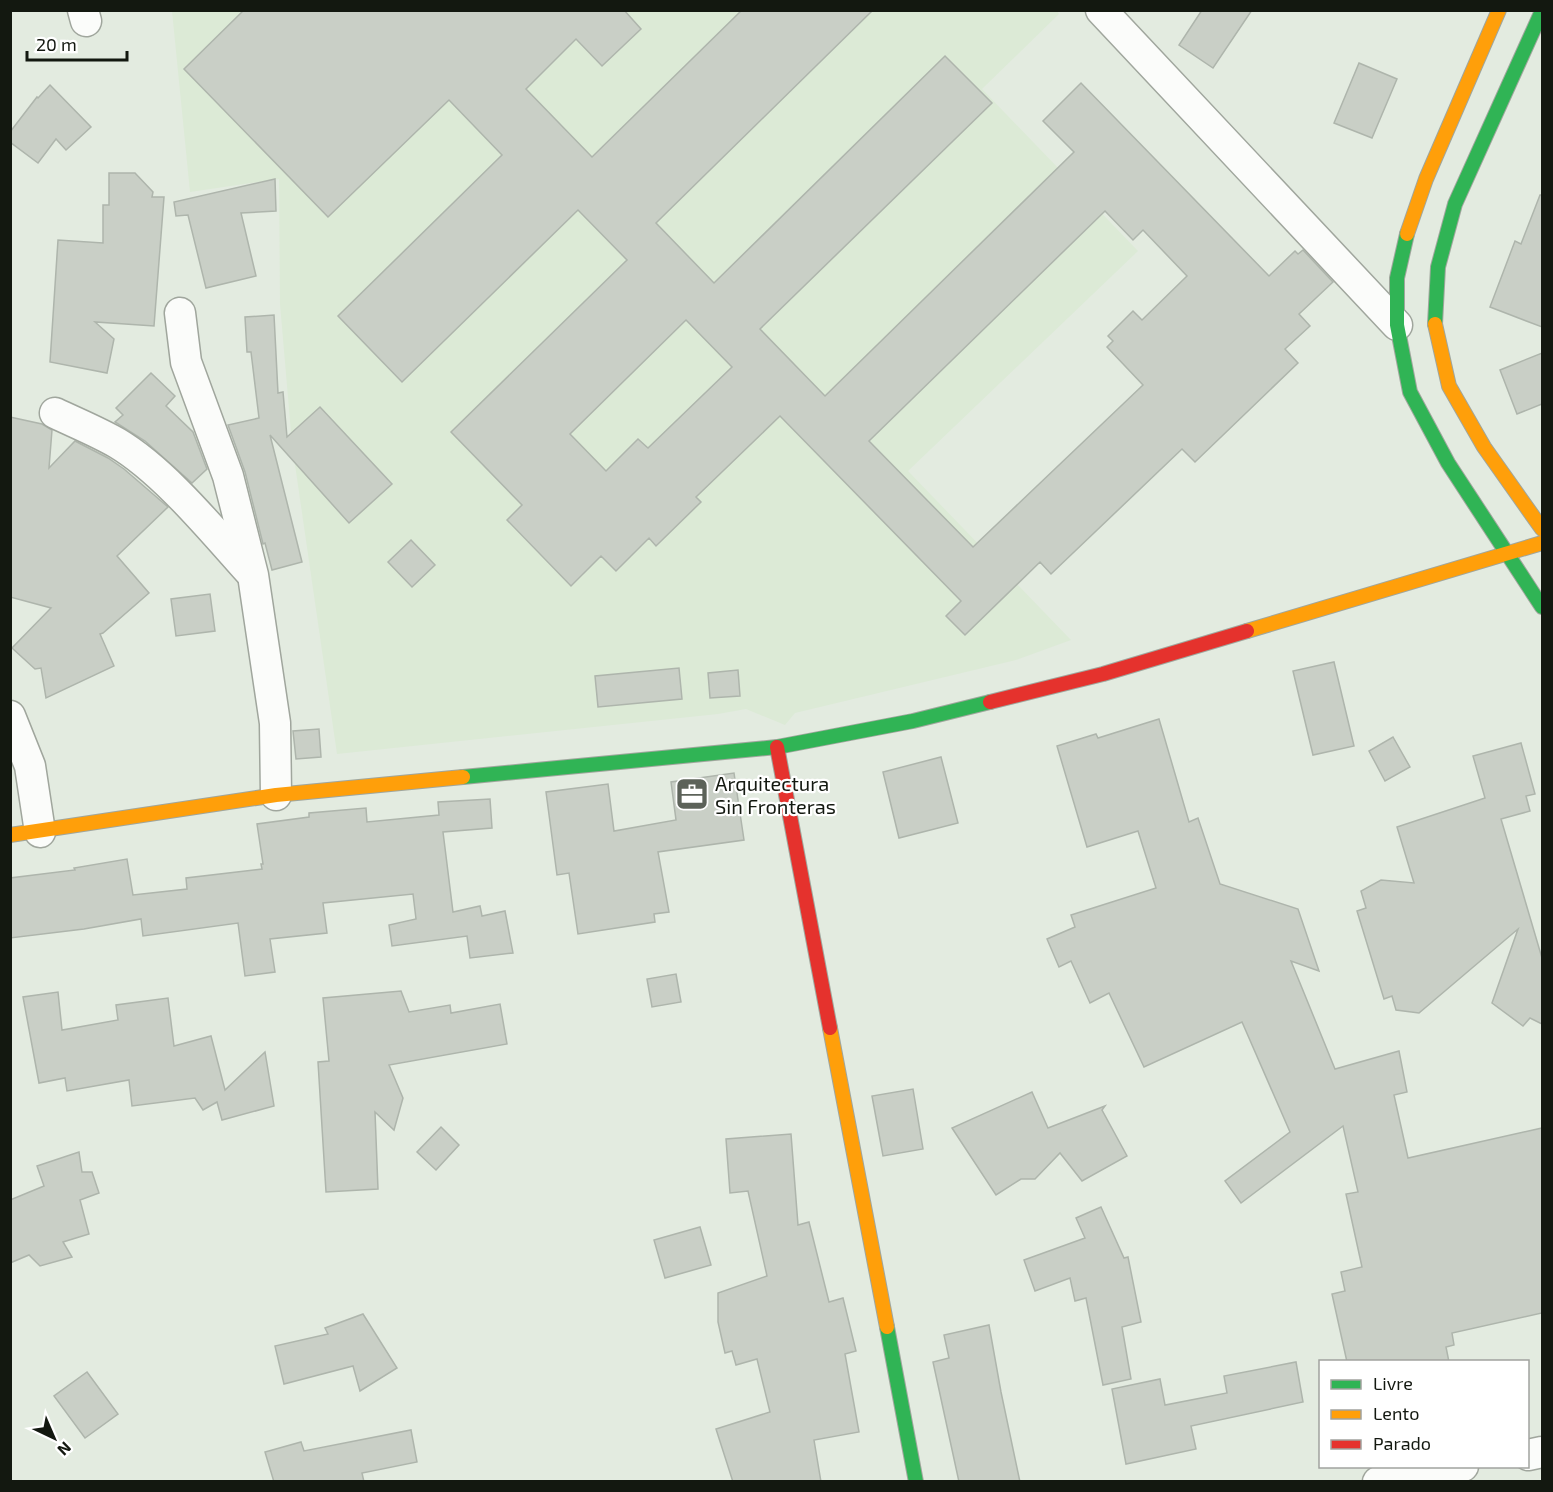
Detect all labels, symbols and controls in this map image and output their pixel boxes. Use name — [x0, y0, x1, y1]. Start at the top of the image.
scale bar — [27, 24, 128, 62]
text: 20 m — [36, 33, 77, 55]
place label: Arquitectura Sin Fronteras — [715, 771, 836, 818]
office icon: Arquitectura Sin Fronteras — [674, 776, 710, 812]
legend — [1319, 1360, 1529, 1468]
text: Livre — [1373, 1372, 1413, 1394]
text: Lento — [1373, 1402, 1419, 1424]
north arrow — [24, 1408, 84, 1468]
text: Parado — [1373, 1432, 1431, 1454]
text: N — [54, 1438, 76, 1460]

